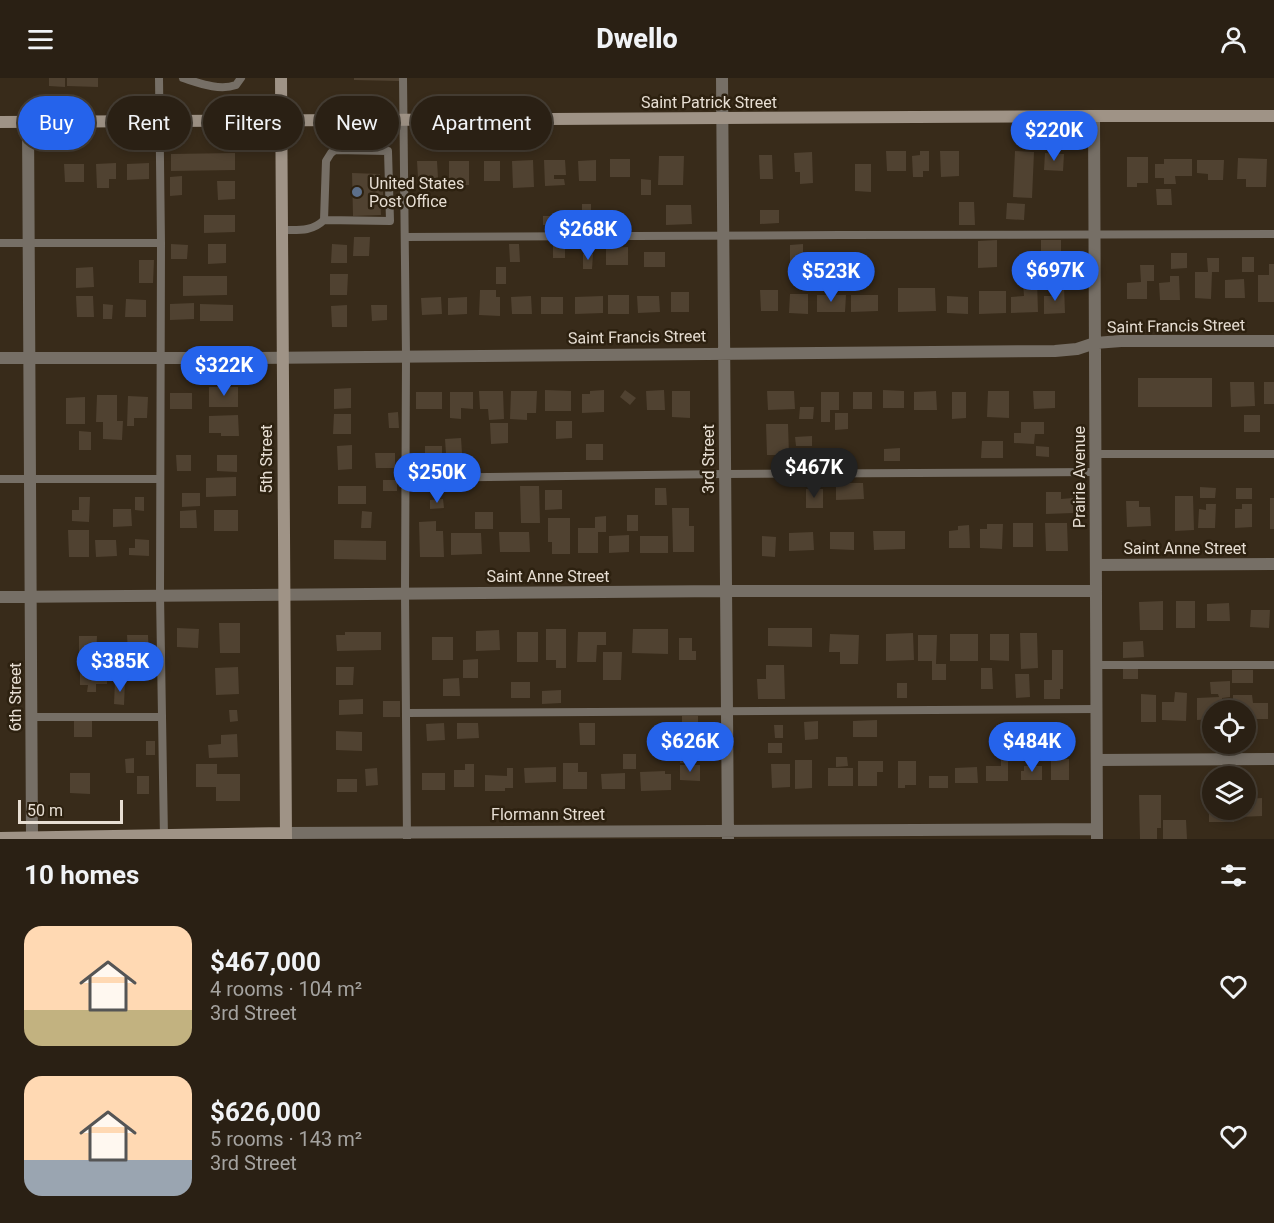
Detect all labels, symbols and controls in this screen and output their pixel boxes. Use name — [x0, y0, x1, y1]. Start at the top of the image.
icon: menu — [24, 23, 57, 56]
text: Dwello — [596, 23, 678, 55]
icon: person — [1217, 23, 1250, 56]
street label: Saint Patrick Street — [641, 93, 777, 112]
chip: Buy — [18, 96, 95, 150]
chip: Rent — [107, 96, 191, 150]
chip: Filters — [203, 96, 303, 150]
chip: New — [315, 96, 399, 150]
chip: Apartment — [411, 96, 552, 150]
pin: $220K — [1012, 111, 1096, 162]
text: $220K — [1025, 118, 1083, 142]
place label: United States Post Office — [369, 174, 464, 211]
marker: United States Post Office — [350, 185, 364, 199]
pin: $268K — [546, 210, 630, 261]
text: $268K — [559, 217, 617, 241]
pin: $697K — [1013, 251, 1097, 302]
pin: $523K — [789, 252, 873, 303]
text: $697K — [1026, 258, 1084, 282]
text: $523K — [802, 259, 860, 283]
street label: Saint Francis Street — [1107, 315, 1245, 337]
street label: Saint Francis Street — [568, 326, 706, 348]
pin: $322K — [182, 346, 266, 397]
text: $322K — [195, 353, 253, 377]
street label: 5th Street — [257, 424, 276, 494]
street label: 3rd Street — [699, 424, 718, 494]
street label: Prairie Avenue — [1070, 426, 1089, 528]
pin: $467K — [772, 448, 856, 499]
pin: $250K — [395, 453, 479, 504]
text: $467K — [785, 455, 843, 479]
text: $250K — [408, 460, 466, 484]
street label: Saint Anne Street — [1124, 539, 1246, 558]
street label: Saint Anne Street — [487, 567, 609, 586]
pin: $385K — [78, 642, 162, 693]
text: $385K — [91, 649, 149, 673]
street label: 6th Street — [6, 662, 25, 732]
map controls — [1202, 700, 1256, 820]
button: locate — [1202, 700, 1256, 754]
pin: $626K — [648, 722, 732, 773]
pin: $484K — [990, 722, 1074, 773]
text: $626K — [661, 729, 719, 753]
text: $484K — [1003, 729, 1061, 753]
button: layers — [1202, 766, 1256, 820]
scale bar — [18, 797, 123, 824]
text: 50 m — [27, 801, 63, 820]
street label: Flormann Street — [491, 805, 605, 824]
icon: filters — [1217, 859, 1250, 892]
text: 10 homes — [24, 860, 139, 890]
text: $467,000 — [210, 947, 321, 977]
icon: home — [72, 950, 144, 1022]
icon: heart — [1217, 970, 1250, 1003]
text: 4 rooms · 104 m² — [210, 977, 362, 1001]
text: 3rd Street — [210, 1001, 297, 1025]
text: $626,000 — [210, 1097, 321, 1127]
icon: home — [72, 1100, 144, 1172]
icon: heart — [1217, 1120, 1250, 1153]
text: 5 rooms · 143 m² — [210, 1127, 362, 1151]
text: 3rd Street — [210, 1151, 297, 1175]

